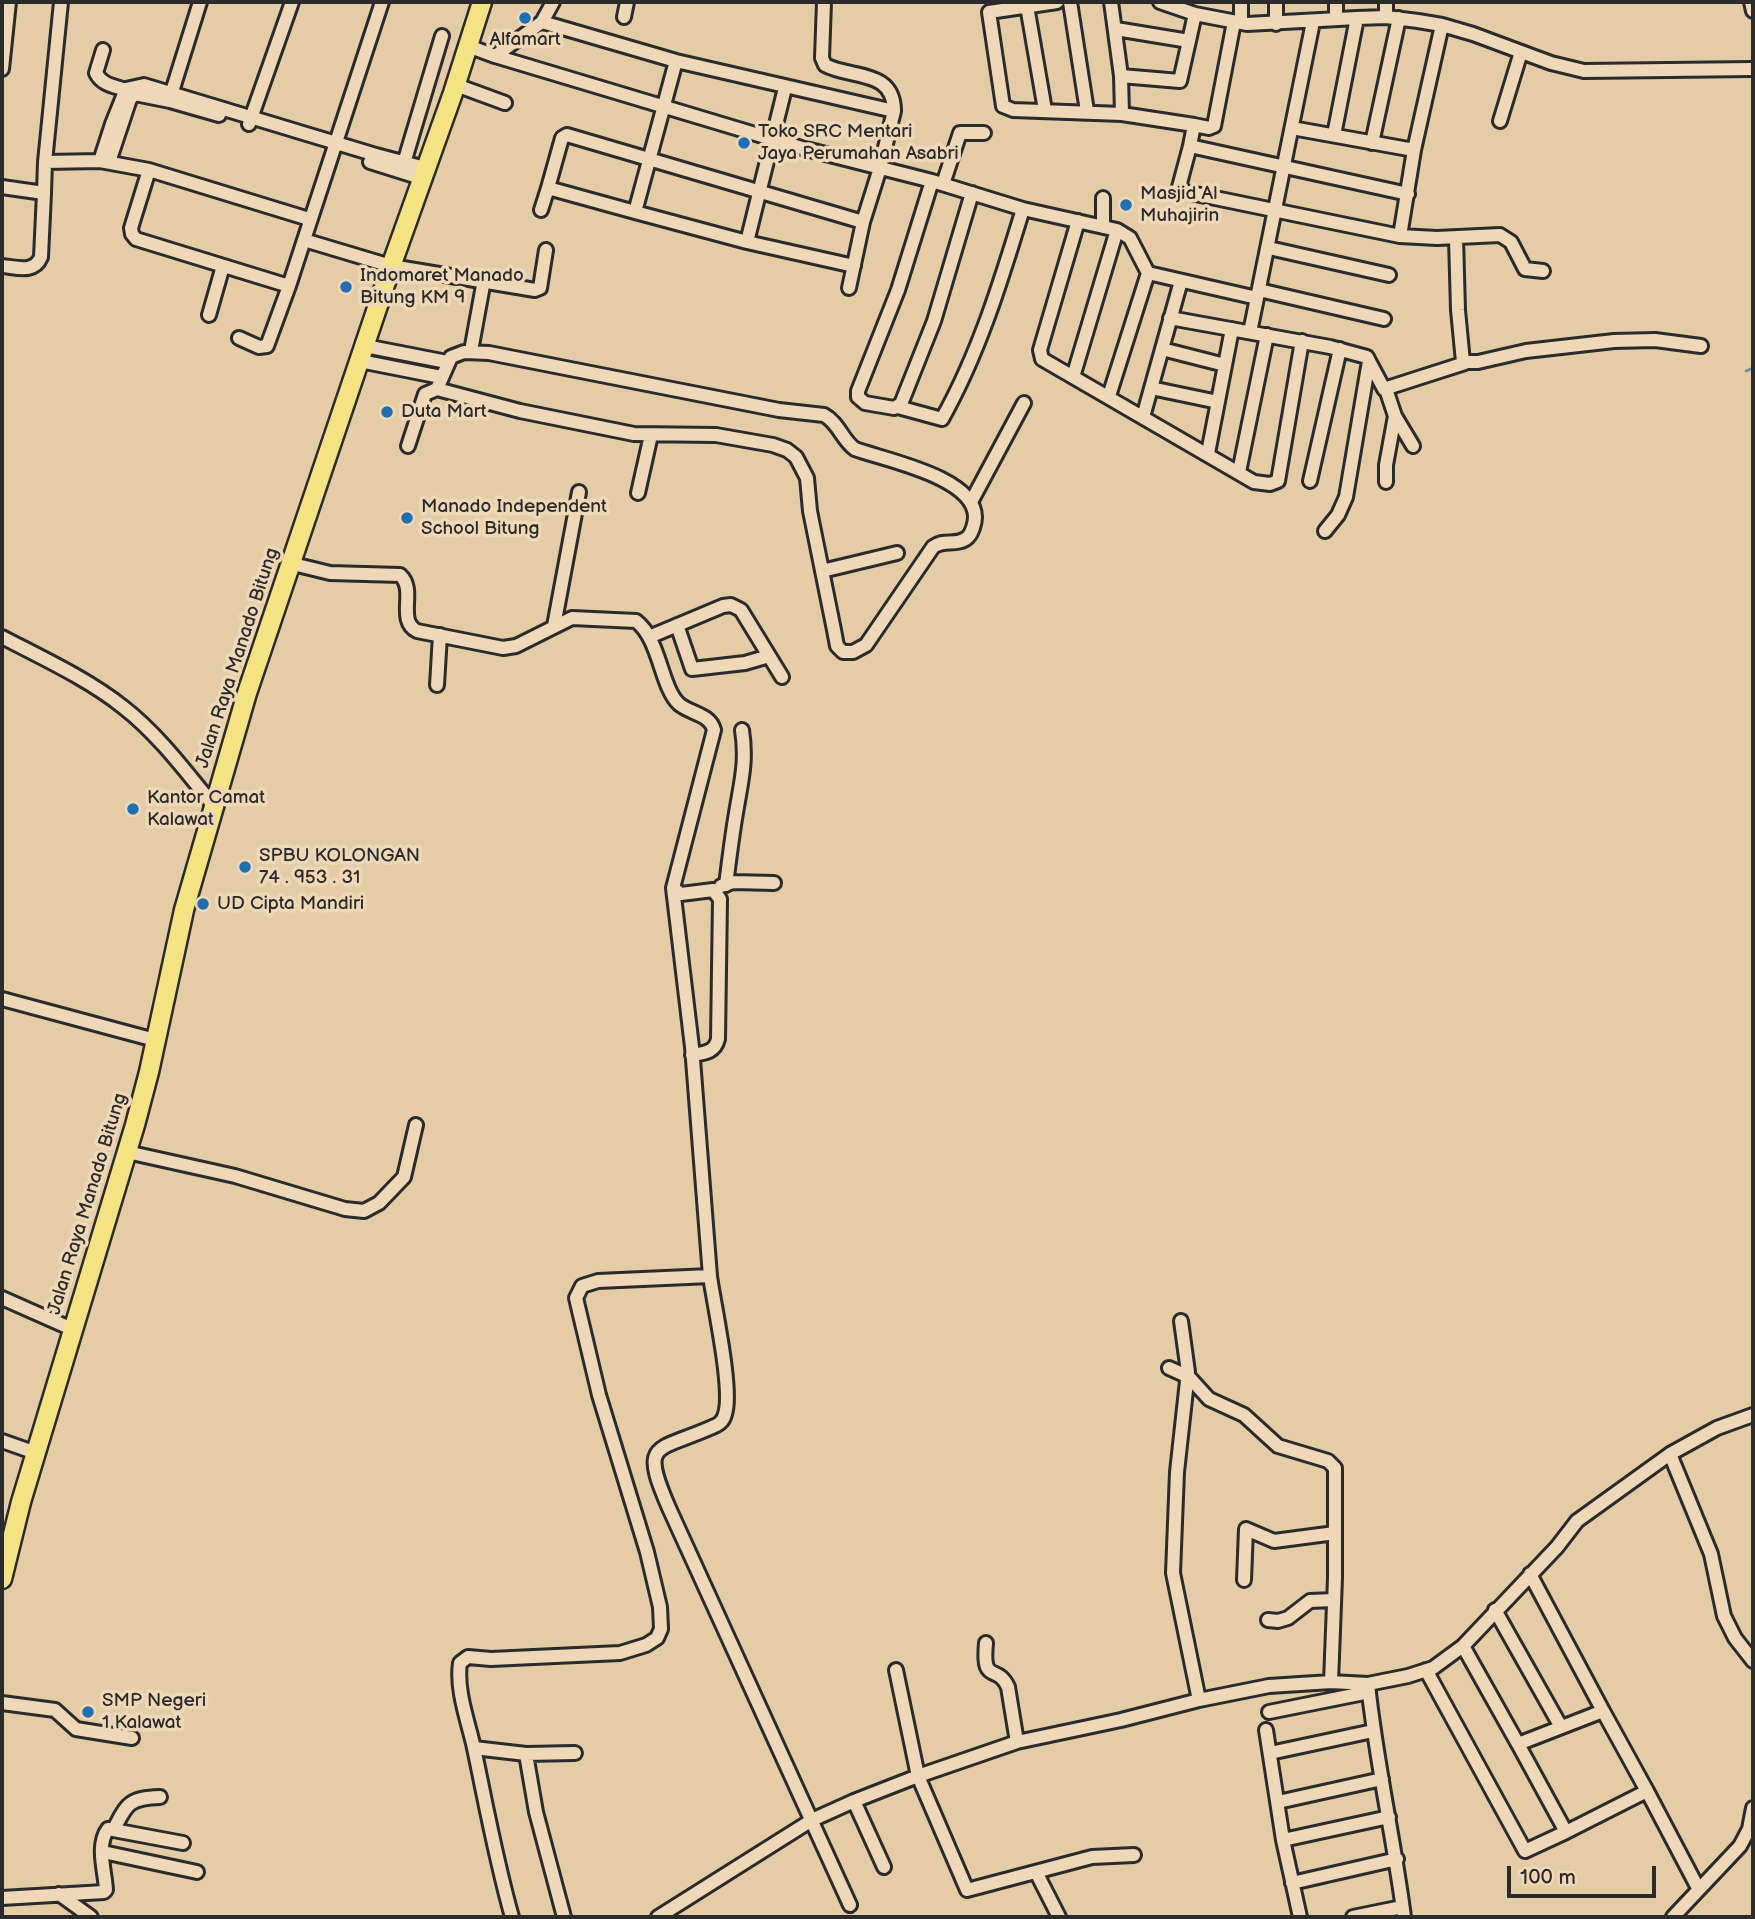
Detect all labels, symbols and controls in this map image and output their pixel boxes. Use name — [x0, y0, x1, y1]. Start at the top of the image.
marker: Alfamart — [517, 10, 533, 26]
place label: Alfamart — [489, 29, 561, 51]
place label: Toko SRC Mentari Jaya Perumahan Asabri — [758, 121, 959, 165]
marker: Toko SRC Mentari Jaya Perumahan Asabri — [736, 135, 752, 151]
place label: Masjid Al Muhajirin — [1140, 183, 1219, 227]
marker: Masjid Al Muhajirin — [1118, 197, 1134, 213]
place label: Indomaret Manado Bitung KM 9 — [360, 265, 524, 309]
marker: Indomaret Manado Bitung KM 9 — [338, 279, 354, 295]
place label: Duta Mart — [401, 401, 487, 423]
marker: Duta Mart — [379, 404, 395, 420]
place label: Manado Independent School Bitung — [421, 496, 607, 540]
marker: Manado Independent School Bitung — [399, 510, 415, 526]
street label: Jalan Raya Manado Bitung — [192, 545, 284, 771]
place label: Kantor Camat Kalawat — [147, 787, 265, 831]
marker: Kantor Camat Kalawat — [125, 801, 141, 817]
place label: SPBU KOLONGAN 74 . 953 . 31 — [259, 845, 420, 889]
marker: SPBU KOLONGAN 74 . 953 . 31 — [237, 859, 253, 875]
place label: UD Cipta Mandiri — [217, 893, 364, 915]
marker: UD Cipta Mandiri — [195, 896, 211, 912]
street label: Jalan Raya Manado Bitung — [43, 1091, 133, 1317]
place label: SMP Negeri 1 Kalawat — [102, 1690, 206, 1734]
marker: SMP Negeri 1 Kalawat — [80, 1704, 96, 1720]
scale bar — [1510, 1853, 1659, 1897]
text: 100 m — [1520, 1865, 1576, 1890]

